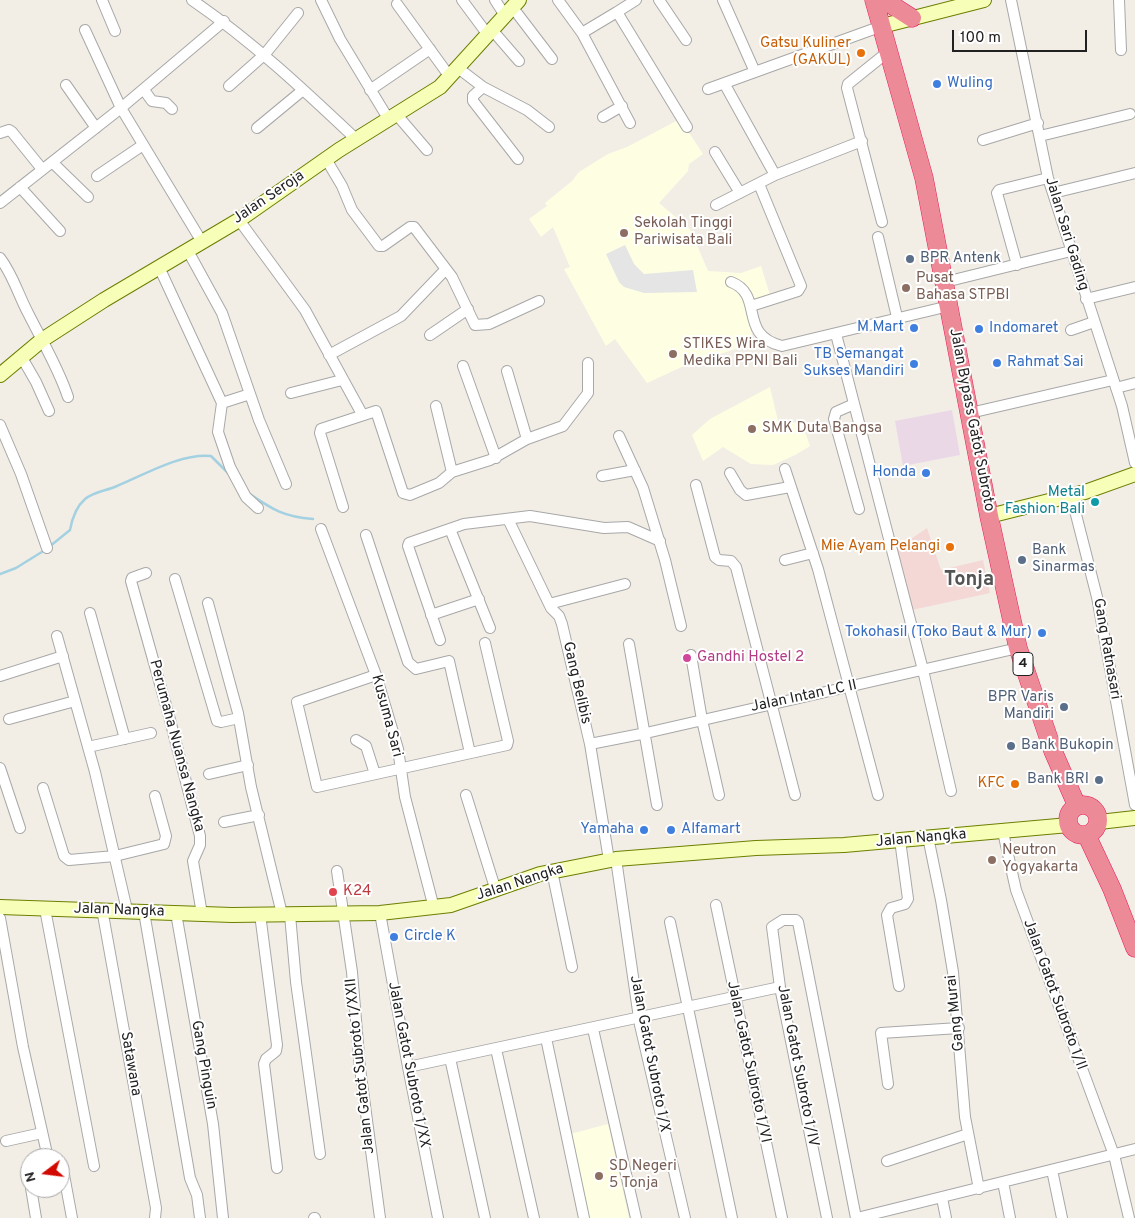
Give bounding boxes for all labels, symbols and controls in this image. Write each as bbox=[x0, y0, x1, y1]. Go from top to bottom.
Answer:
scale bar bbox=[955, 20, 1090, 52]
text: 100 m bbox=[960, 29, 1001, 48]
place label: Gatsu Kuliner (GAKUL) bbox=[760, 35, 851, 70]
marker: Gatsu Kuliner (GAKUL) bbox=[855, 47, 867, 59]
place label: Wuling bbox=[947, 75, 993, 93]
marker: Wuling bbox=[931, 78, 943, 90]
street label: Jalan Seroja bbox=[230, 167, 308, 229]
street label: Jalan Sari Gading bbox=[1040, 175, 1092, 293]
place label: Sekolah Tinggi Pariwisata Bali bbox=[634, 215, 732, 250]
marker: Sekolah Tinggi Pariwisata Bali bbox=[618, 227, 630, 239]
place label: BPR Antenk bbox=[920, 250, 1001, 268]
marker: BPR Antenk bbox=[904, 253, 916, 265]
place label: Pusat Bahasa STPBI bbox=[916, 270, 1009, 305]
marker: Pusat Bahasa STPBI bbox=[900, 282, 912, 294]
place label: M Mart bbox=[857, 319, 904, 337]
place label: Indomaret bbox=[989, 320, 1059, 338]
marker: M Mart bbox=[908, 322, 920, 334]
marker: Indomaret bbox=[973, 323, 985, 335]
street label: Jalan Bypass Gatot Subroto bbox=[944, 327, 998, 513]
place label: STIKES Wira Medika PPNI Bali bbox=[683, 336, 798, 371]
place label: TB Semangat Sukses Mandiri bbox=[803, 346, 904, 381]
marker: STIKES Wira Medika PPNI Bali bbox=[667, 348, 679, 360]
place label: Rahmat Sai bbox=[1007, 354, 1084, 372]
marker: Rahmat Sai bbox=[991, 357, 1003, 369]
marker: TB Semangat Sukses Mandiri bbox=[908, 358, 920, 370]
place label: SMK Duta Bangsa bbox=[762, 420, 882, 438]
marker: SMK Duta Bangsa bbox=[746, 423, 758, 435]
place label: Honda bbox=[872, 464, 916, 482]
marker: Honda bbox=[920, 467, 932, 479]
place label: Metal Fashion Bali bbox=[1005, 484, 1085, 519]
marker: Metal Fashion Bali bbox=[1089, 496, 1101, 508]
place label: Mie Ayam Pelangi bbox=[821, 538, 940, 556]
marker: Mie Ayam Pelangi bbox=[944, 541, 956, 553]
place label: Bank Sinarmas bbox=[1032, 542, 1095, 577]
marker: Bank Sinarmas bbox=[1016, 554, 1028, 566]
district label: Tonja bbox=[944, 569, 994, 593]
street label: Gang Ratnasari bbox=[1088, 597, 1124, 701]
place label: Tokohasil (Toko Baut & Mur) bbox=[845, 624, 1032, 642]
marker: Tokohasil (Toko Baut & Mur) bbox=[1036, 627, 1048, 639]
street label: Gang Belibis bbox=[558, 640, 594, 726]
place label: Gandhi Hostel 2 bbox=[697, 649, 804, 667]
marker: Gandhi Hostel 2 bbox=[681, 652, 693, 664]
road number: 4 bbox=[1013, 652, 1033, 676]
street label: Perumaha Nuansa Nangka bbox=[144, 658, 208, 834]
street label: Kusuma Sari bbox=[366, 673, 406, 759]
street label: Jalan Intan LC II bbox=[749, 677, 859, 717]
place label: BPR Varis Mandiri bbox=[988, 689, 1054, 724]
marker: BPR Varis Mandiri bbox=[1058, 701, 1070, 713]
place label: Bank Bukopin bbox=[1021, 737, 1114, 755]
marker: Bank Bukopin bbox=[1005, 740, 1017, 752]
place label: Bank BRI bbox=[1027, 771, 1089, 789]
marker: Bank BRI bbox=[1093, 774, 1105, 786]
place label: KFC bbox=[977, 775, 1005, 793]
marker: KFC bbox=[1009, 778, 1021, 790]
place label: Yamaha bbox=[580, 821, 634, 839]
place label: Alfamart bbox=[681, 821, 741, 839]
marker: Yamaha bbox=[638, 824, 650, 836]
marker: Alfamart bbox=[665, 824, 677, 836]
street label: Jalan Nangka bbox=[875, 826, 967, 852]
place label: Neutron Yogyakarta bbox=[1002, 842, 1078, 877]
marker: Neutron Yogyakarta bbox=[986, 854, 998, 866]
street label: Jalan Nangka bbox=[474, 860, 566, 906]
place label: K24 bbox=[343, 883, 371, 901]
marker: K24 bbox=[327, 886, 339, 898]
street label: Jalan Nangka bbox=[73, 900, 165, 922]
street label: Jalan Gatot Subroto 1/II bbox=[1018, 917, 1090, 1073]
place label: Circle K bbox=[404, 928, 456, 946]
marker: Circle K bbox=[388, 931, 400, 943]
street label: Jalan Gatot Subroto 1/X bbox=[625, 974, 673, 1134]
street label: Gang Murai bbox=[943, 974, 969, 1052]
street label: Jalan Gatot Subroto 1/XXII bbox=[343, 977, 379, 1155]
street label: Jalan Gatot Subroto 1/VI bbox=[722, 979, 774, 1145]
street label: Jalan Gatot Subroto 1/XX bbox=[383, 981, 433, 1149]
street label: Jalan Gatot Subroto 1/IV bbox=[772, 983, 822, 1149]
street label: Gang Pinguin bbox=[186, 1019, 220, 1111]
street label: Satawana bbox=[115, 1030, 145, 1098]
north arrow bbox=[20, 1148, 70, 1198]
place label: SD Negeri 5 Tonja bbox=[609, 1158, 677, 1193]
text: N bbox=[21, 1170, 41, 1184]
marker: SD Negeri 5 Tonja bbox=[593, 1170, 605, 1182]

